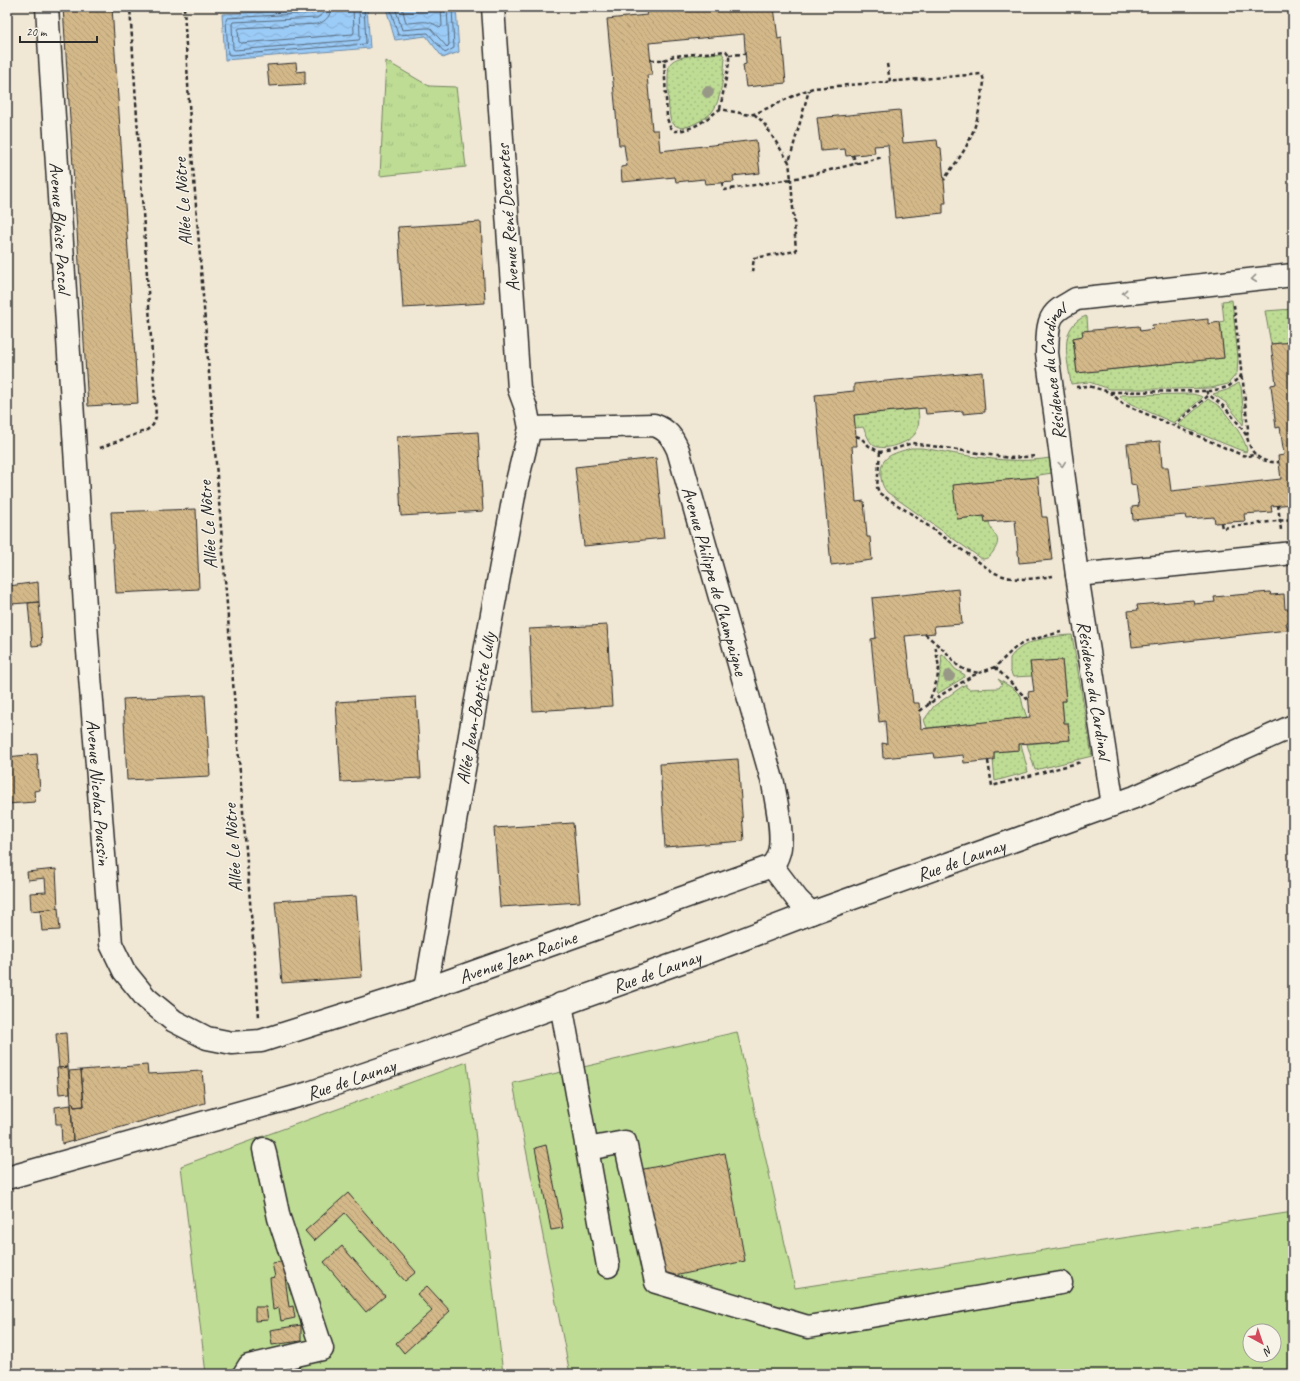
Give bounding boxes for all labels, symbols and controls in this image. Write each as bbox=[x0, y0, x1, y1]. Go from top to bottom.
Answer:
scale bar bbox=[20, 18, 97, 44]
text: 20 m bbox=[26, 24, 48, 40]
street label: Avenue René Descartes bbox=[491, 142, 525, 292]
street label: Allée Le Nôtre bbox=[168, 155, 198, 247]
street label: Avenue Blaise Pascal bbox=[44, 161, 76, 298]
one-way arrow bbox=[1251, 275, 1257, 284]
one-way arrow bbox=[1122, 289, 1128, 298]
street label: Résidence du Cardinal bbox=[1036, 295, 1073, 441]
one-way arrow bbox=[1057, 461, 1066, 467]
street label: Allée Le Nôtre bbox=[193, 478, 223, 570]
street label: Avenue Philippe de Champaigne bbox=[676, 484, 753, 680]
street label: Résidence du Cardinal bbox=[1071, 619, 1117, 765]
street label: Allée Jean-Baptiste Lully bbox=[451, 629, 502, 786]
street label: Avenue Nicolas Poussin bbox=[80, 718, 116, 867]
street label: Allée Le Nôtre bbox=[218, 801, 248, 893]
street label: Rue de Launay bbox=[914, 833, 1010, 887]
street label: Avenue Jean Racine bbox=[456, 925, 582, 989]
street label: Rue de Launay bbox=[609, 944, 706, 999]
street label: Rue de Launay bbox=[304, 1053, 400, 1106]
north arrow bbox=[1242, 1323, 1282, 1363]
text: N bbox=[1260, 1343, 1276, 1360]

